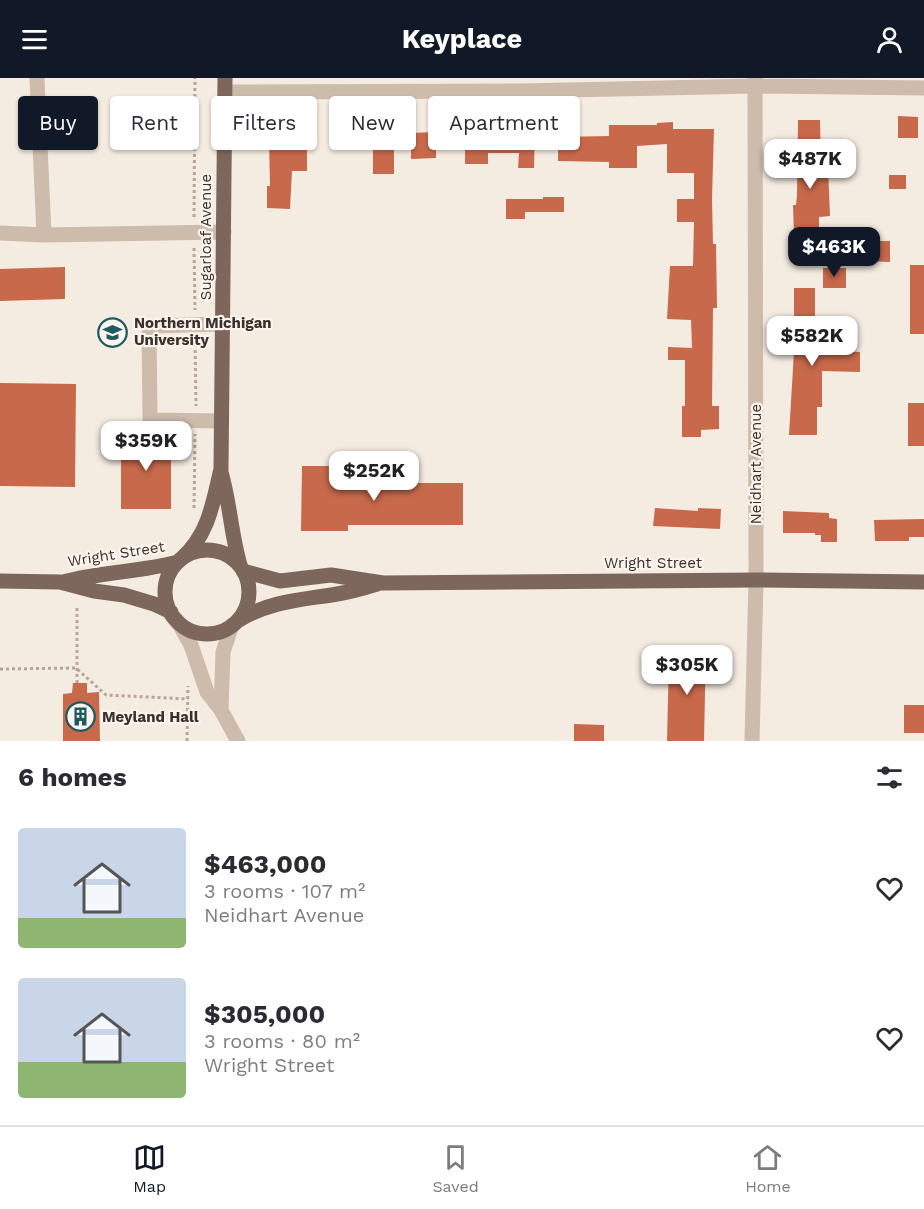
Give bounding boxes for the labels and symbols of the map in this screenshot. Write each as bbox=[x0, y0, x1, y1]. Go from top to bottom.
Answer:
pin: $487K bbox=[768, 139, 852, 190]
street label: Sugarloaf Avenue bbox=[197, 174, 215, 300]
pin: $463K bbox=[792, 227, 876, 278]
place label: Northern Michigan University bbox=[134, 314, 272, 349]
school or university icon: Northern Michigan University bbox=[97, 316, 129, 348]
pin: $582K bbox=[770, 316, 854, 367]
street label: Neidhart Avenue bbox=[747, 404, 765, 524]
pin: $359K bbox=[104, 421, 188, 472]
pin: $252K bbox=[332, 451, 416, 502]
street label: Wright Street bbox=[66, 537, 166, 571]
street label: Wright Street bbox=[604, 554, 703, 572]
pin: $305K bbox=[645, 645, 729, 696]
building icon: Meyland Hall bbox=[65, 701, 97, 733]
place label: Meyland Hall bbox=[102, 708, 199, 726]

